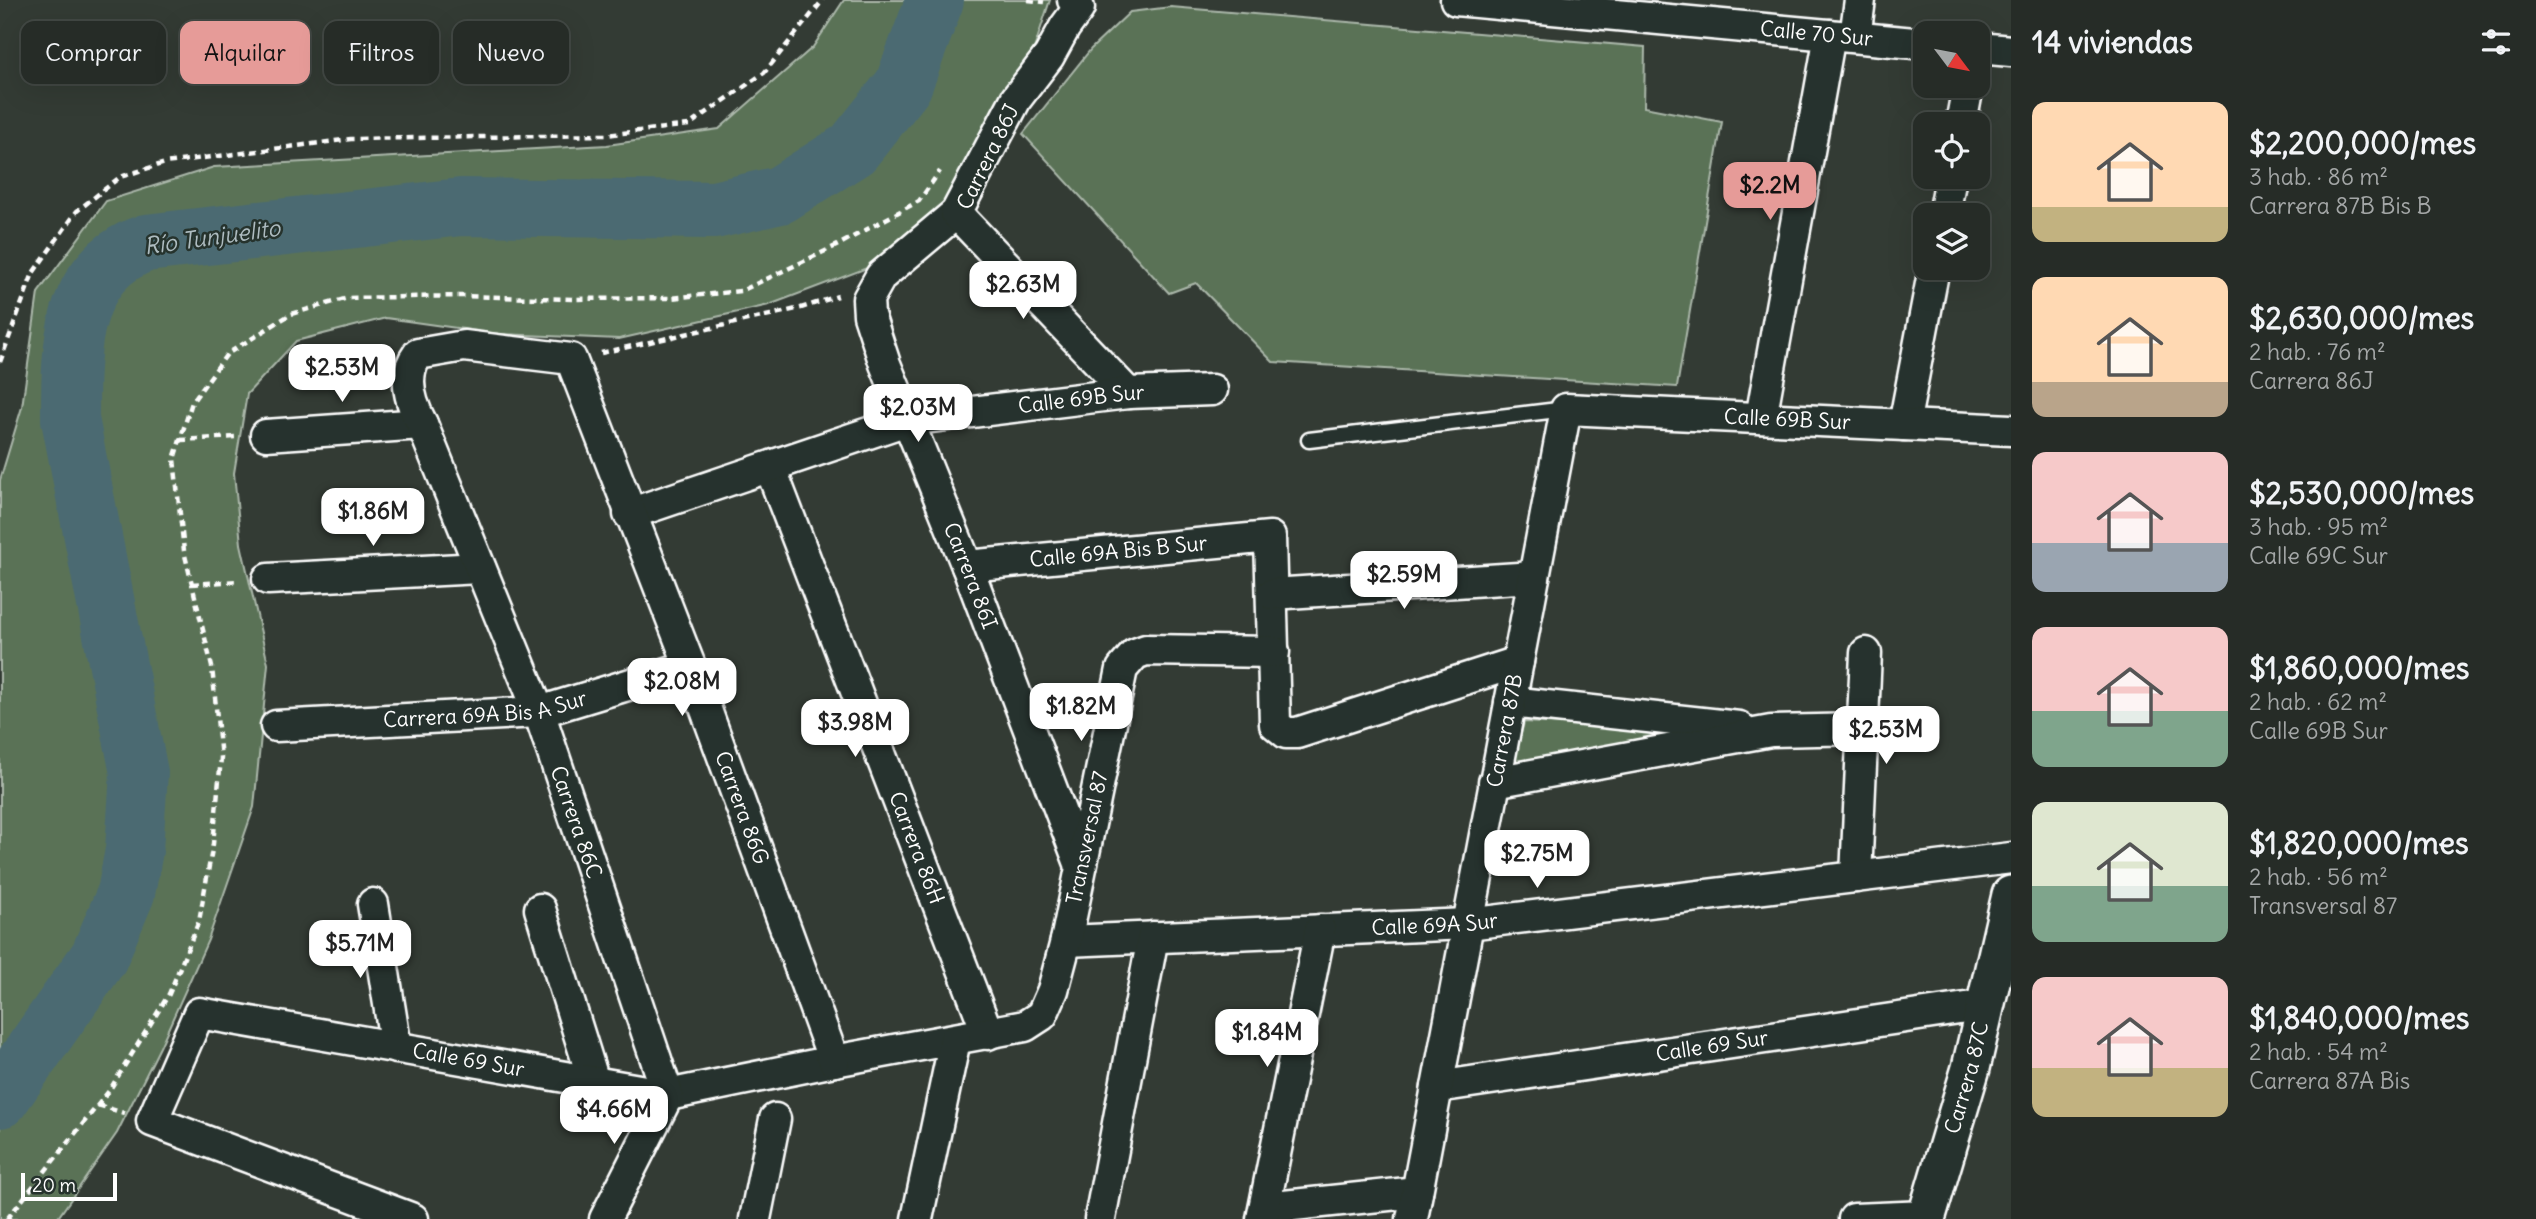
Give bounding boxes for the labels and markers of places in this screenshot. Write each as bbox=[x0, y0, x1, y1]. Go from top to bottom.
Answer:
pin: $2.2M bbox=[1721, 162, 1819, 222]
pin: $2.63M bbox=[966, 262, 1080, 321]
pin: $2.53M bbox=[285, 344, 399, 404]
pin: $2.03M bbox=[861, 384, 975, 444]
pin: $1.86M bbox=[316, 489, 430, 548]
pin: $2.59M bbox=[1347, 552, 1461, 611]
pin: $2.08M bbox=[625, 658, 739, 718]
pin: $1.82M bbox=[1024, 684, 1138, 743]
pin: $3.98M bbox=[798, 700, 912, 759]
pin: $2.53M bbox=[1829, 706, 1943, 766]
pin: $2.75M bbox=[1480, 830, 1594, 890]
pin: $5.71M bbox=[303, 920, 417, 980]
pin: $1.84M bbox=[1210, 1010, 1324, 1069]
pin: $4.66M bbox=[557, 1086, 671, 1146]

